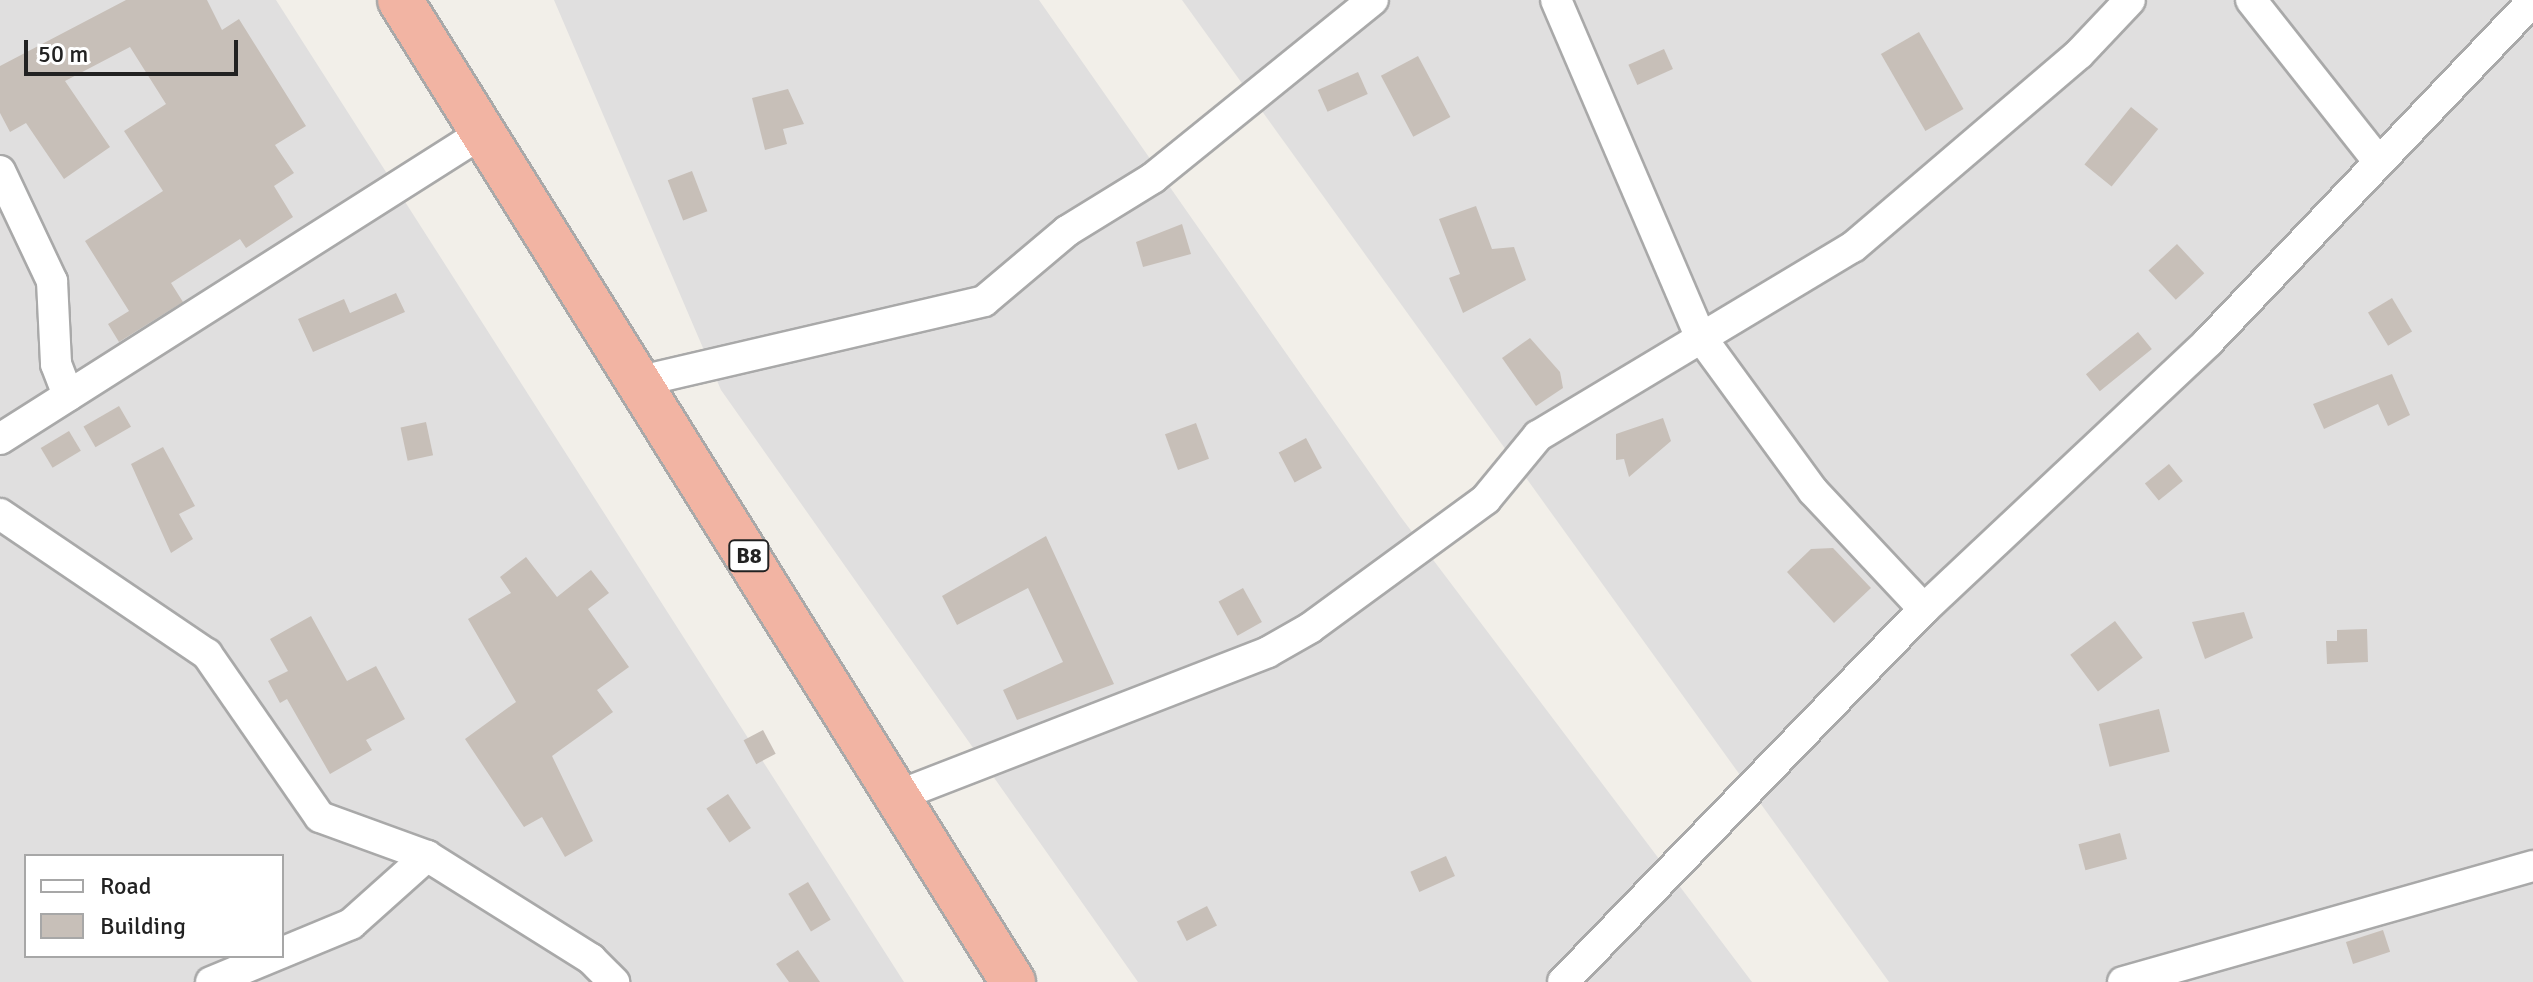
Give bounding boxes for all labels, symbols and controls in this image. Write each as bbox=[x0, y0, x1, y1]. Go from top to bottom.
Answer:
scale bar bbox=[28, 24, 242, 74]
text: 50 m bbox=[38, 39, 88, 69]
road number: B8 bbox=[727, 538, 771, 574]
legend bbox=[24, 854, 284, 958]
text: Road bbox=[100, 871, 151, 901]
text: Building bbox=[100, 911, 186, 941]

